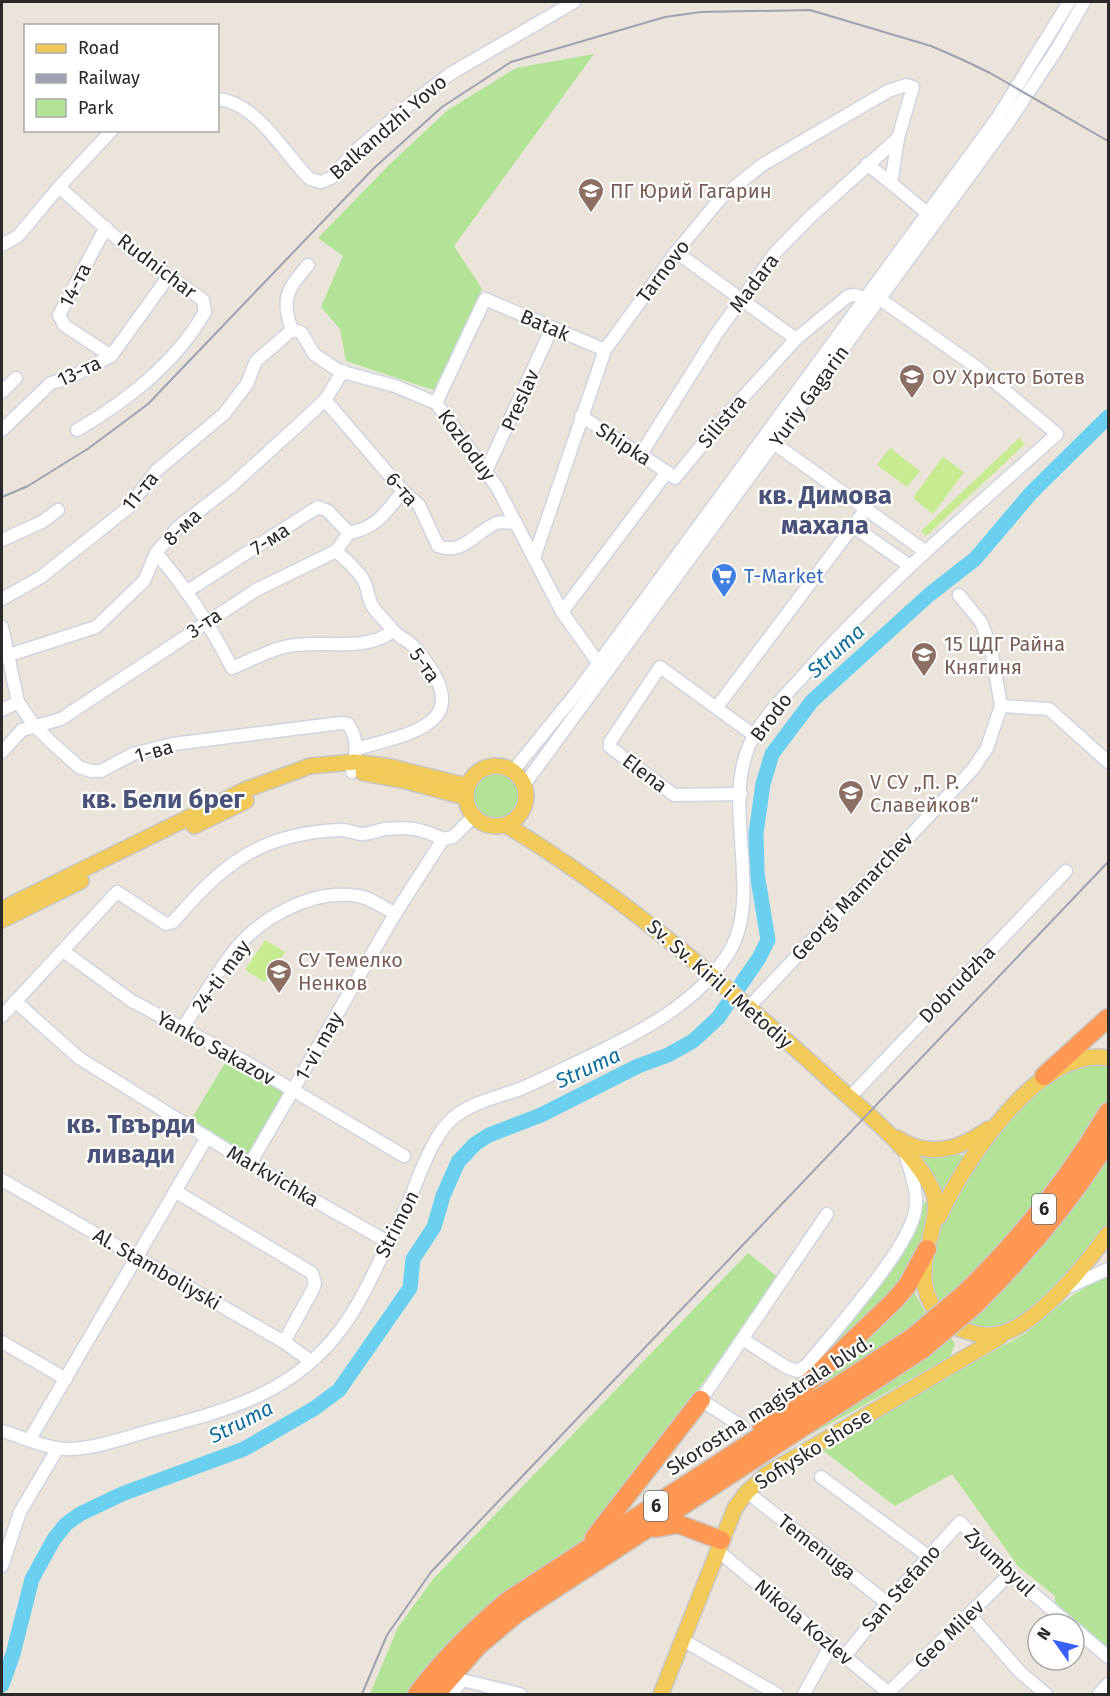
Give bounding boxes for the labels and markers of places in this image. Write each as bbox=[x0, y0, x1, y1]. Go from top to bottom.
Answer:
school or university icon: ПГ Юрий Гагарин bbox=[576, 176, 606, 214]
place label: ПГ Юрий Гагарин bbox=[610, 179, 772, 203]
school or university icon: ОУ Христо Ботев bbox=[897, 362, 927, 400]
place label: ОУ Христо Ботев bbox=[932, 365, 1085, 389]
supermarket icon: T-Market bbox=[709, 561, 739, 599]
place label: T-Market bbox=[744, 564, 825, 588]
place label: 15 ЦДГ Райна Княгиня bbox=[944, 632, 1065, 679]
school or university icon: 15 ЦДГ Райна Княгиня bbox=[909, 640, 939, 678]
place label: V СУ „П. Р. Славейков“ bbox=[870, 770, 979, 817]
school or university icon: V СУ „П. Р. Славейков“ bbox=[836, 778, 866, 816]
place label: СУ Темелко Ненков bbox=[298, 948, 403, 995]
school or university icon: СУ Темелко Ненков bbox=[264, 957, 294, 995]

